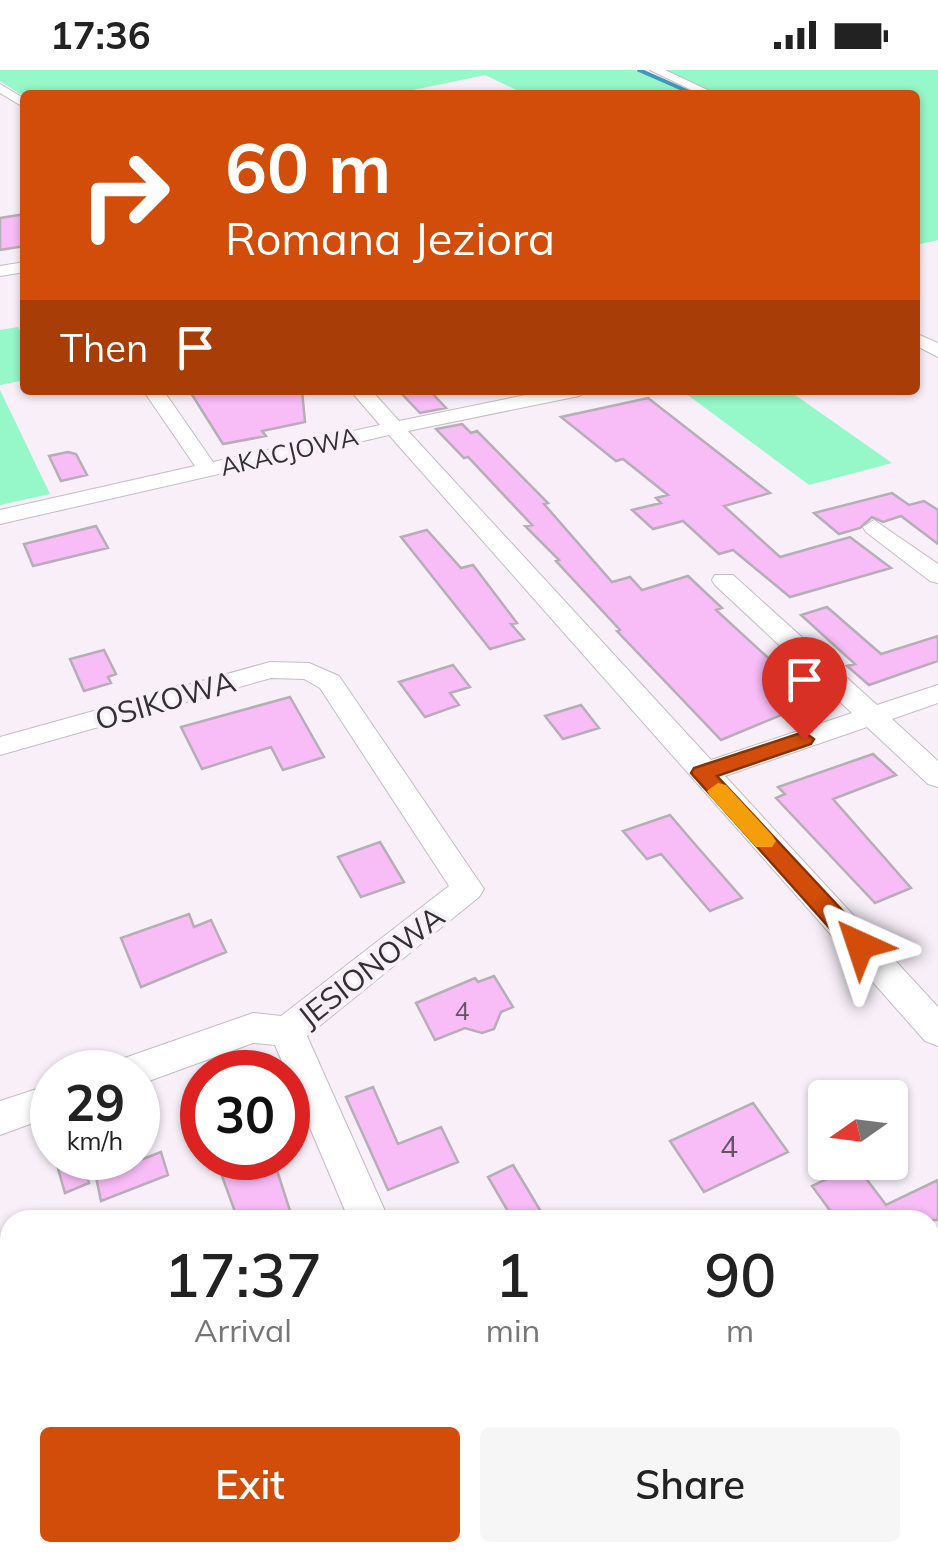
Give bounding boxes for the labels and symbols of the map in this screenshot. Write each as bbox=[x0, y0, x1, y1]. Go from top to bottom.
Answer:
street label: AKACJOWA bbox=[217, 420, 361, 482]
pin bbox=[762, 637, 847, 740]
street label: OSIKOWA bbox=[90, 662, 240, 738]
position arrow bbox=[808, 893, 912, 997]
street label: JESIONOWA bbox=[290, 897, 452, 1035]
house number: 4 bbox=[454, 995, 470, 1026]
speed limit sign: 30 bbox=[180, 1050, 310, 1180]
north arrow bbox=[808, 1080, 908, 1180]
house number: 4 bbox=[720, 1127, 738, 1165]

